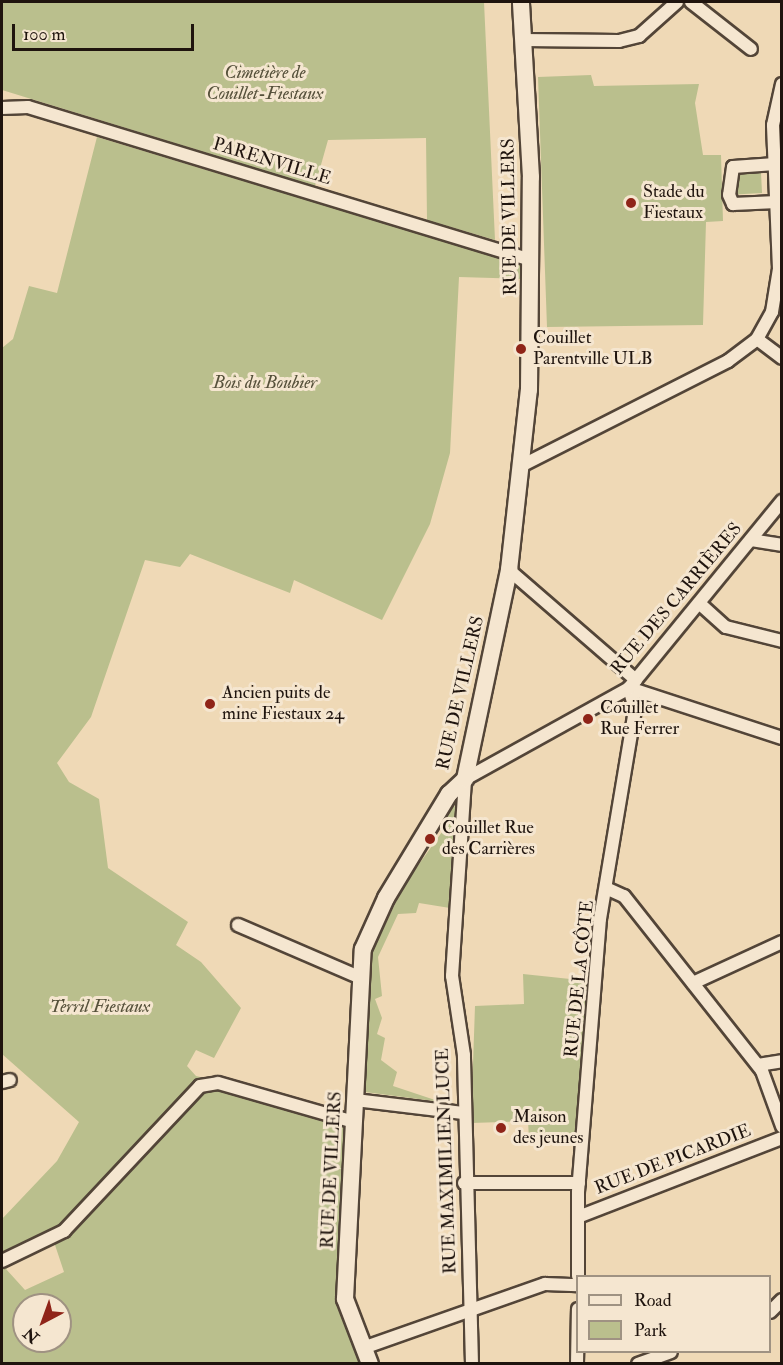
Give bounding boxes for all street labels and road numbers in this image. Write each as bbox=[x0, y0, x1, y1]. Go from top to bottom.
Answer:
street label: PARENVILLE bbox=[210, 134, 334, 190]
street label: RUE DE VILLERS bbox=[498, 138, 522, 296]
street label: RUE DES CARRIÈRES bbox=[607, 519, 747, 679]
street label: RUE DE VILLERS bbox=[433, 614, 489, 772]
street label: RUE DE LA CÔTE bbox=[561, 899, 599, 1059]
street label: RUE MAXIMILIEN LUCE bbox=[432, 1048, 462, 1274]
street label: RUE DE VILLERS bbox=[317, 1091, 347, 1249]
street label: RUE DE PICARDIE bbox=[592, 1120, 754, 1200]

